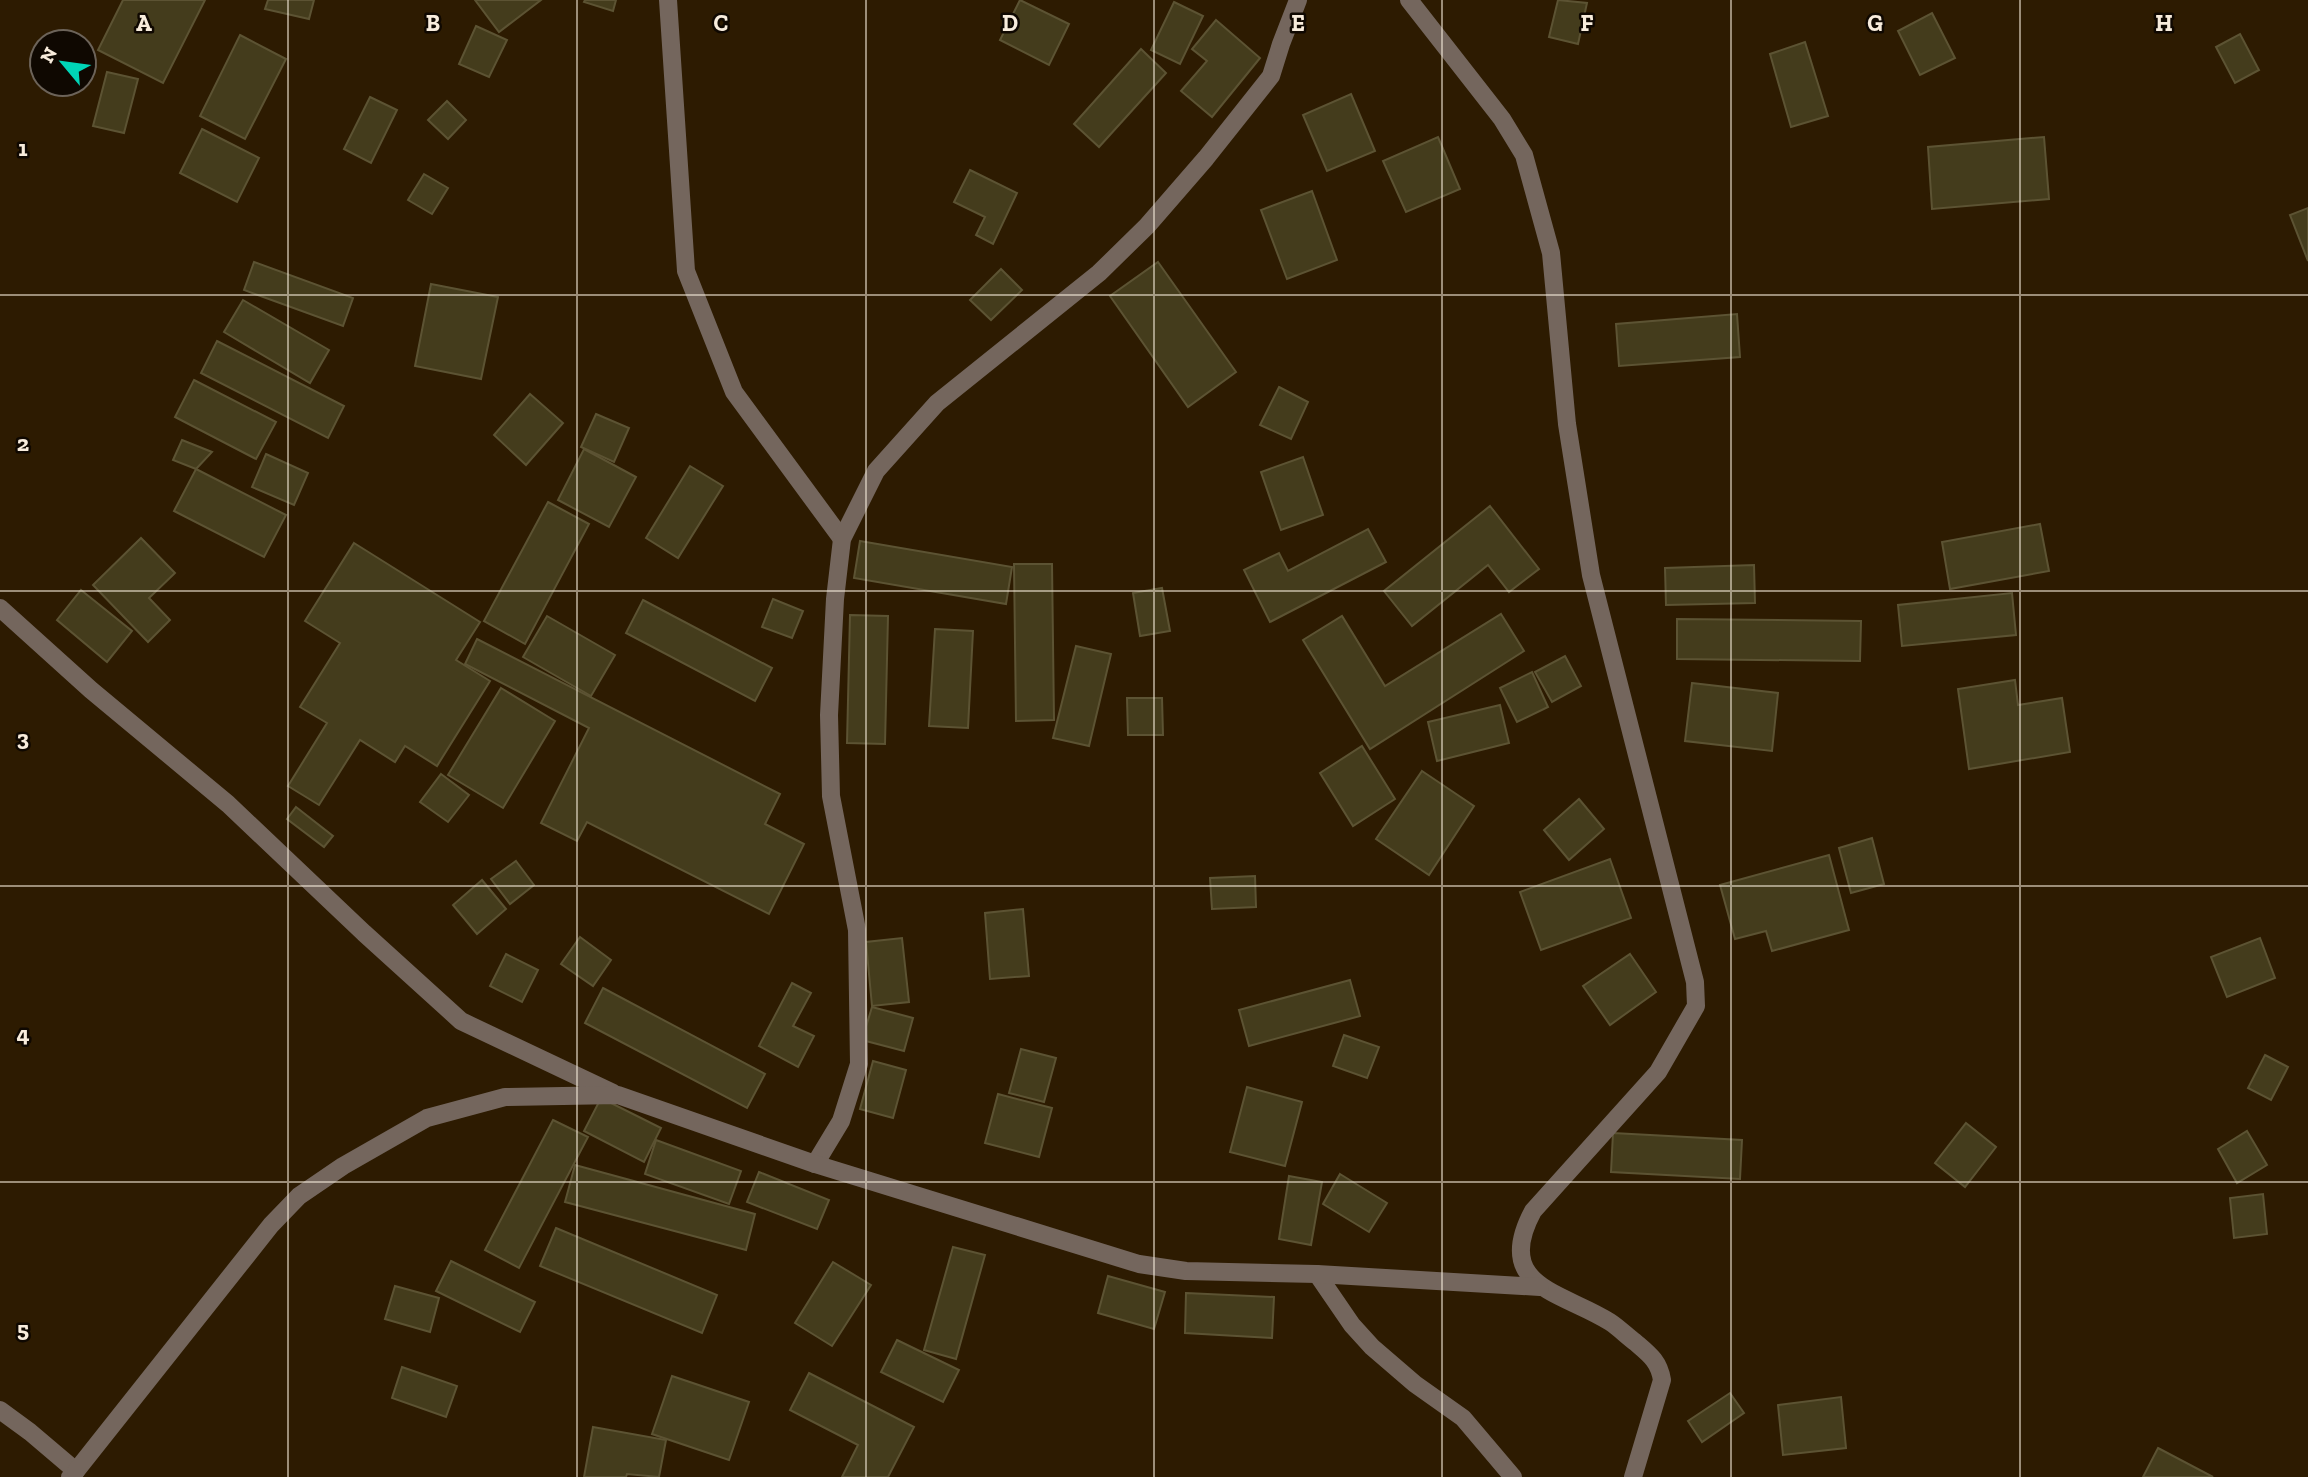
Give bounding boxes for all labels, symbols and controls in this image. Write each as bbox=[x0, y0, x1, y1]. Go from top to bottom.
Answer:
text: A bbox=[136, 9, 152, 37]
text: B bbox=[426, 9, 440, 37]
text: C bbox=[714, 9, 728, 37]
text: D bbox=[1002, 9, 1018, 37]
text: E bbox=[1291, 9, 1305, 37]
text: F bbox=[1580, 9, 1594, 37]
text: G bbox=[1867, 9, 1883, 37]
text: H bbox=[2155, 9, 2173, 37]
north arrow bbox=[28, 28, 98, 98]
text: N bbox=[35, 43, 62, 67]
text: 1 bbox=[18, 134, 28, 162]
text: 2 bbox=[17, 429, 29, 457]
text: 3 bbox=[17, 724, 29, 752]
text: 4 bbox=[16, 1020, 30, 1048]
text: 5 bbox=[17, 1315, 29, 1343]

